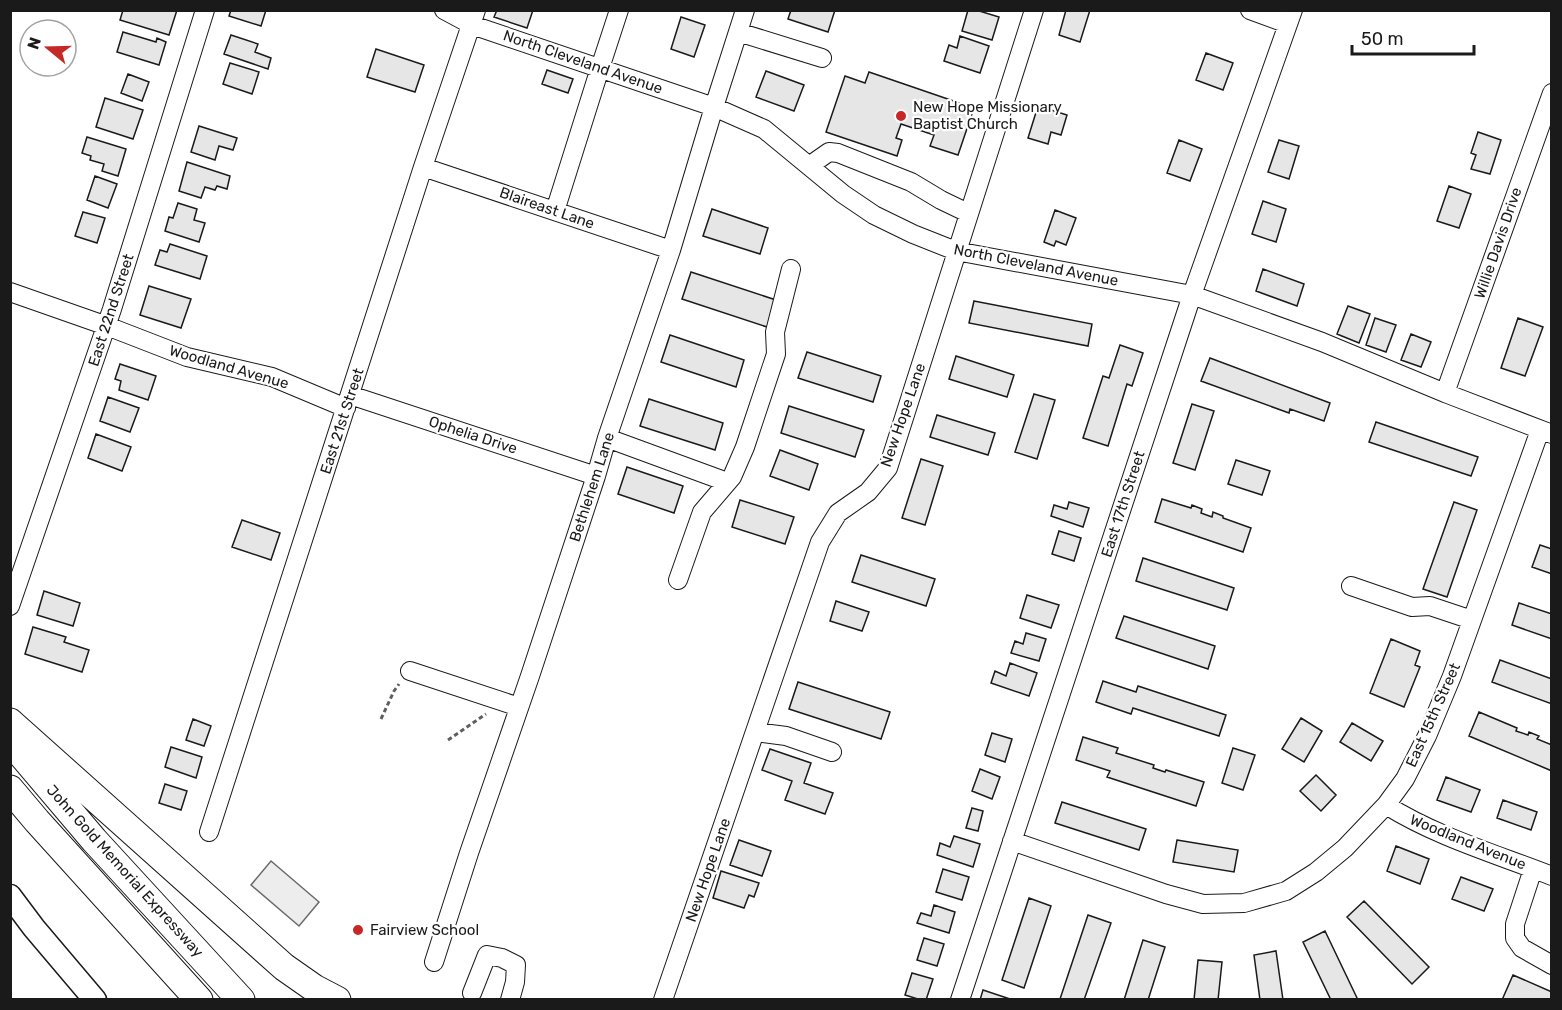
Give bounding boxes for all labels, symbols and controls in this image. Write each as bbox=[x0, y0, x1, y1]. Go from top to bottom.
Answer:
north arrow bbox=[18, 18, 78, 78]
scale bar bbox=[1352, 18, 1474, 56]
street label: North Cleveland Avenue bbox=[501, 26, 665, 98]
text: 50 m bbox=[1361, 28, 1404, 50]
text: N bbox=[23, 35, 45, 52]
place label: New Hope Missionary Baptist Church bbox=[913, 98, 1062, 133]
marker: New Hope Missionary Baptist Church bbox=[894, 109, 908, 123]
street label: Blaireast Lane bbox=[497, 183, 597, 233]
street label: Willie Davis Drive bbox=[1471, 185, 1525, 301]
street label: North Cleveland Avenue bbox=[952, 240, 1120, 290]
street label: East 22nd Street bbox=[84, 251, 138, 369]
street label: Woodland Avenue bbox=[167, 341, 291, 393]
street label: New Hope Lane bbox=[877, 361, 929, 469]
street label: East 21st Street bbox=[316, 366, 368, 476]
street label: Ophelia Drive bbox=[426, 412, 520, 458]
street label: Bethlehem Lane bbox=[566, 430, 618, 544]
street label: East 17th Street bbox=[1097, 448, 1149, 559]
street label: East 15th Street bbox=[1402, 660, 1464, 770]
street label: John Gold Memorial Expressway bbox=[43, 781, 207, 961]
street label: Woodland Avenue bbox=[1407, 811, 1529, 873]
street label: New Hope Lane bbox=[682, 816, 734, 924]
place label: Fairview School bbox=[370, 921, 479, 939]
marker: Fairview School bbox=[351, 923, 365, 937]

